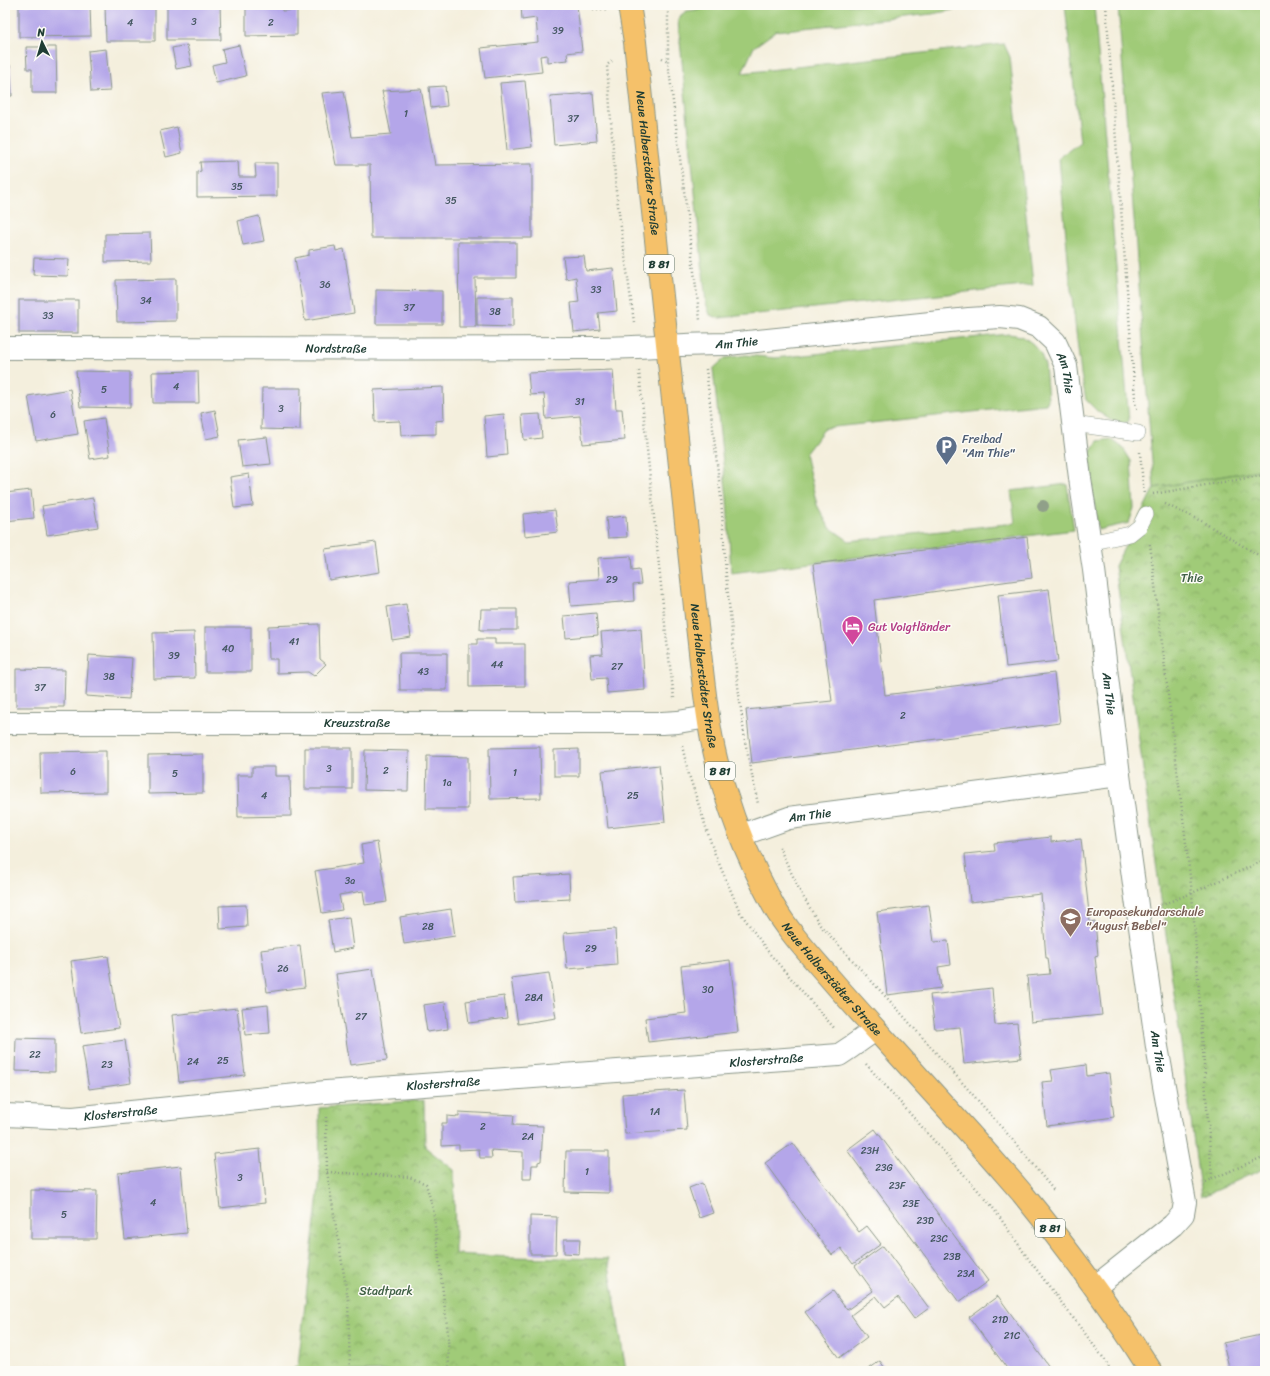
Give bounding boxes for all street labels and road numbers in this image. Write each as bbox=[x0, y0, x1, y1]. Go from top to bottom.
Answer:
street label: Neue Halberstädter Straße bbox=[629, 89, 666, 236]
road number: B 81 bbox=[644, 255, 674, 273]
street label: Am Thie bbox=[714, 330, 759, 355]
street label: Nordstraße bbox=[306, 337, 367, 359]
street label: Am Thie bbox=[1049, 347, 1080, 395]
street label: Neue Halberstädter Straße bbox=[684, 603, 724, 750]
street label: Am Thie bbox=[1095, 670, 1123, 716]
street label: Kreuzstraße bbox=[324, 712, 390, 734]
road number: B 81 bbox=[705, 762, 735, 780]
street label: Am Thie bbox=[786, 802, 832, 829]
street label: Neue Halberstädter Straße bbox=[776, 917, 888, 1041]
street label: Am Thie bbox=[1144, 1028, 1172, 1074]
street label: Klosterstraße bbox=[729, 1047, 804, 1074]
street label: Klosterstraße bbox=[406, 1070, 481, 1097]
street label: Klosterstraße bbox=[83, 1098, 159, 1128]
road number: B 81 bbox=[1035, 1219, 1065, 1237]

